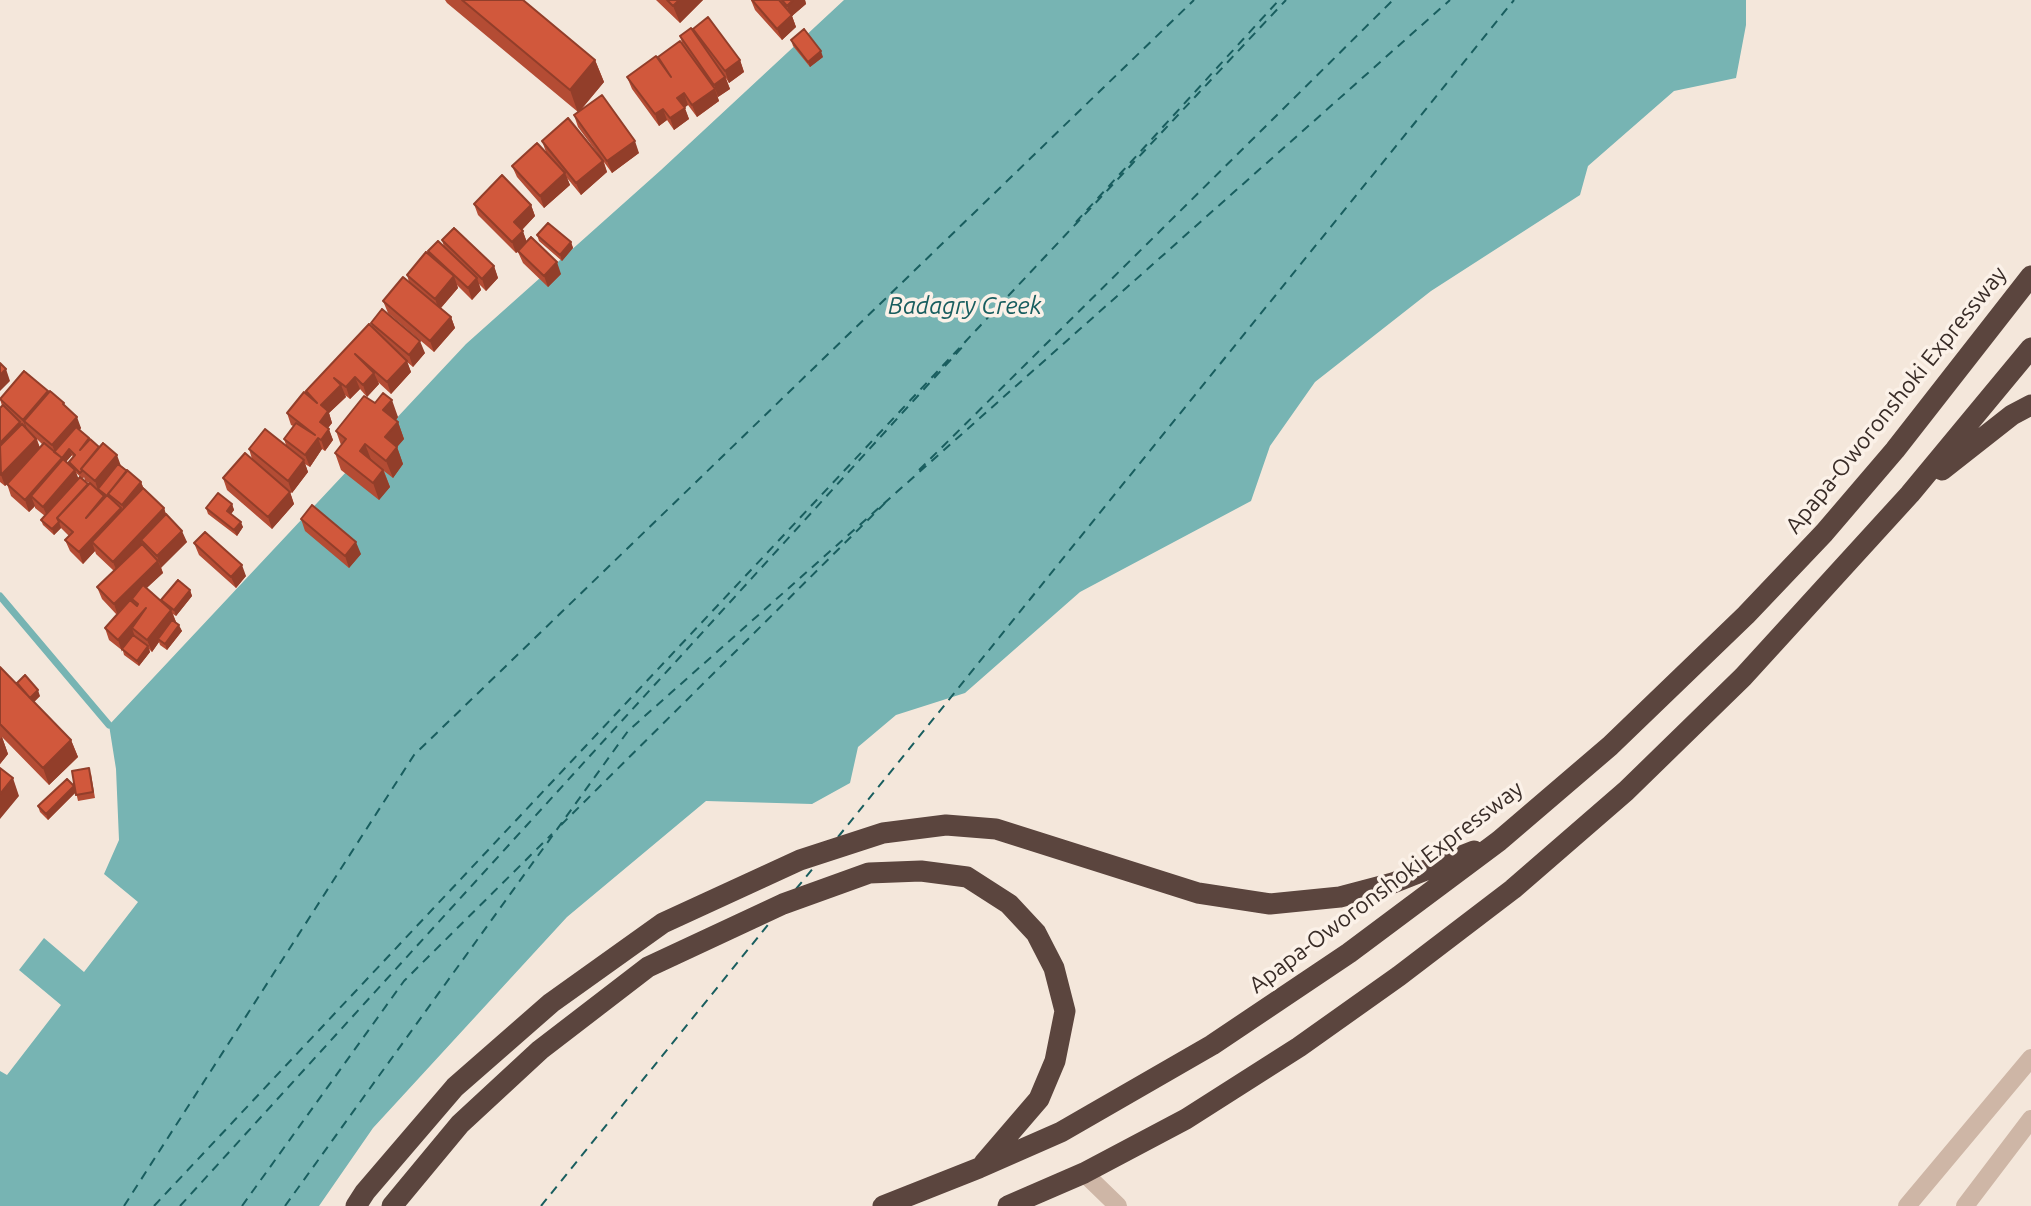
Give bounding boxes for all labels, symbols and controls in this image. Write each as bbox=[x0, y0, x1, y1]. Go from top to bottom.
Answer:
street label: Apapa-Oworonshoki Expressway bbox=[1780, 261, 2012, 539]
water label: Badagry Creek bbox=[888, 292, 1042, 320]
street label: Apapa-Oworonshoki Expressway bbox=[1244, 775, 1528, 999]

